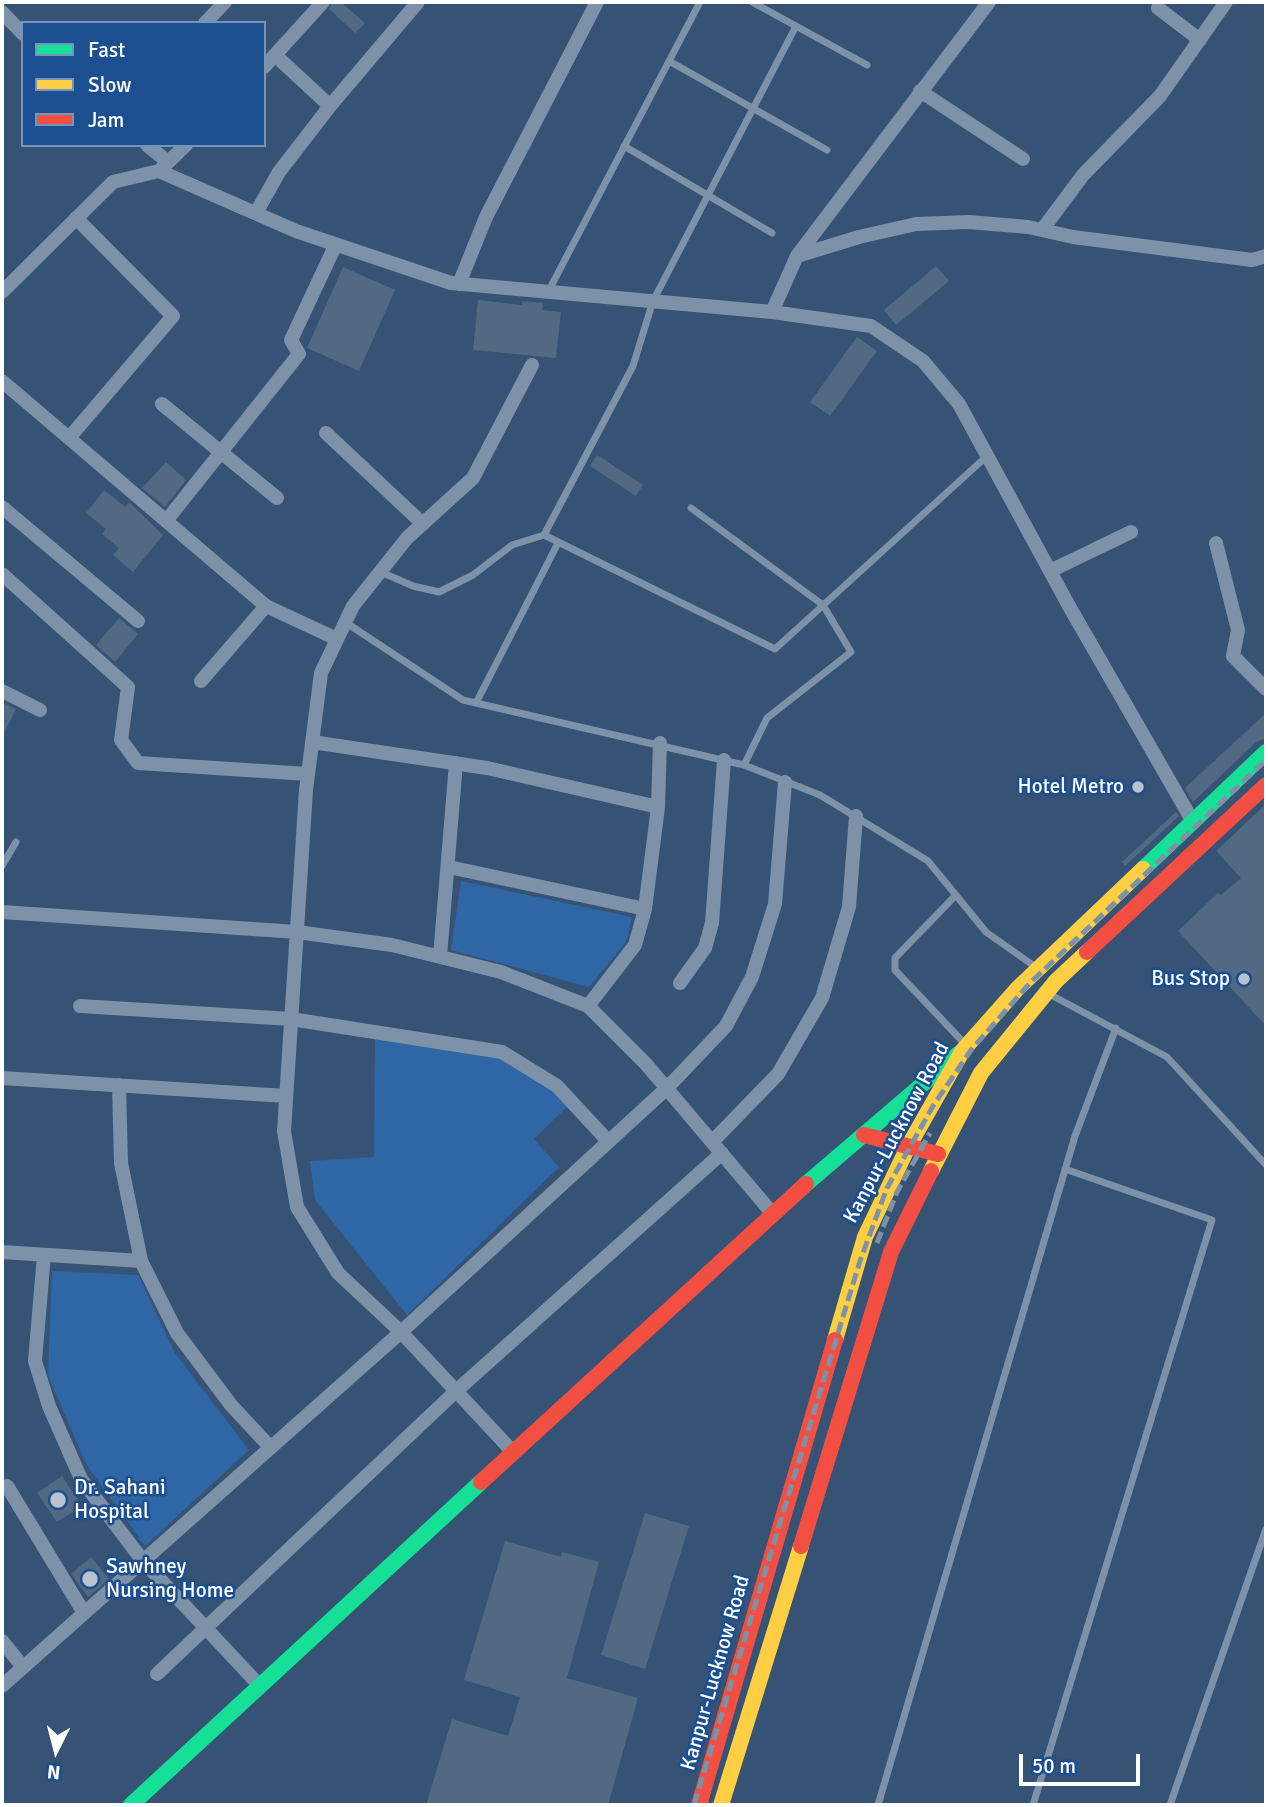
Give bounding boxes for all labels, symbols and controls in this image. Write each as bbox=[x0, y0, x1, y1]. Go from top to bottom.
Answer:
legend bbox=[21, 21, 266, 147]
text: Fast bbox=[88, 37, 125, 63]
text: Slow bbox=[88, 72, 132, 98]
text: Jam bbox=[88, 107, 124, 133]
place label: Hotel Metro bbox=[1018, 774, 1124, 800]
marker: Hotel Metro bbox=[1130, 779, 1146, 795]
place label: Bus Stop bbox=[1151, 966, 1230, 992]
marker: Bus Stop bbox=[1236, 971, 1252, 987]
street label: Kanpur-Lucknow Road bbox=[839, 1038, 955, 1228]
place label: Dr. Sahani Hospital bbox=[74, 1475, 166, 1525]
marker: Dr. Sahani Hospital bbox=[48, 1490, 68, 1510]
place label: Sawhney Nursing Home bbox=[106, 1554, 234, 1604]
marker: Sawhney Nursing Home bbox=[80, 1569, 100, 1589]
street label: Kanpur-Lucknow Road bbox=[676, 1573, 756, 1773]
north arrow bbox=[21, 1716, 91, 1786]
scale bar bbox=[1023, 1741, 1144, 1785]
text: 50 m bbox=[1032, 1753, 1076, 1779]
text: N bbox=[46, 1759, 62, 1785]

